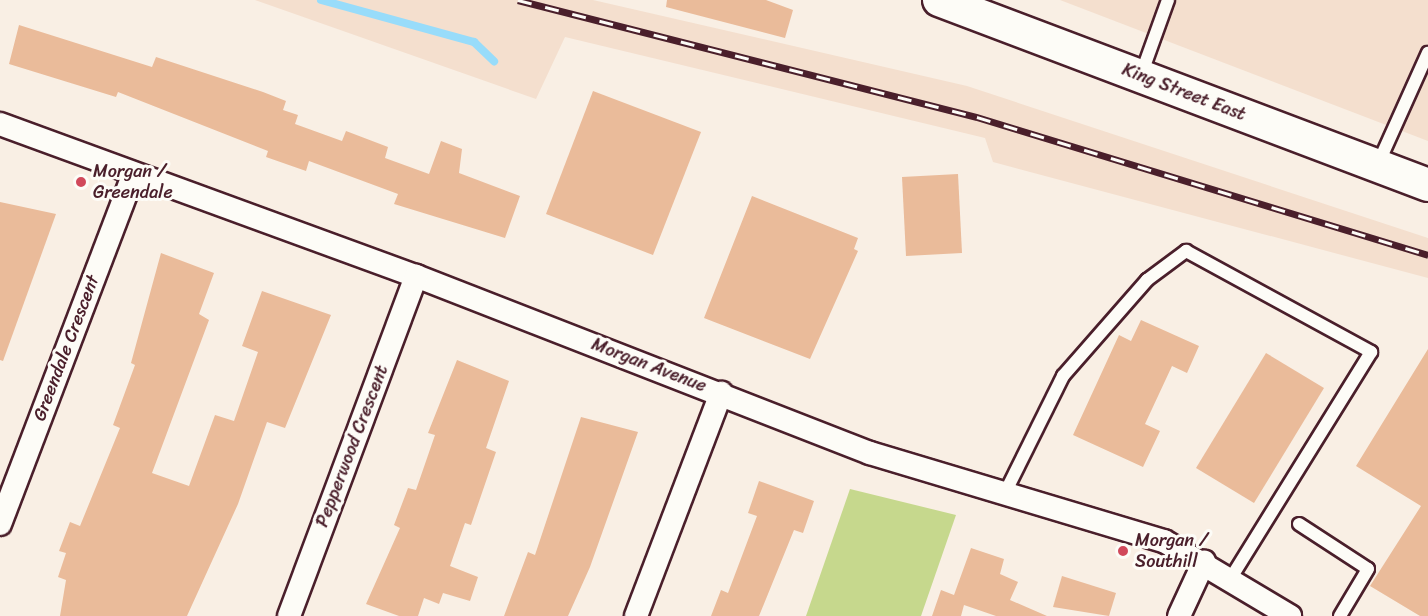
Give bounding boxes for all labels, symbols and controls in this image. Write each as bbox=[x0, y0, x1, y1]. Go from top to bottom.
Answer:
street label: King Street East bbox=[1119, 58, 1249, 126]
place label: Morgan / Greendale bbox=[93, 161, 173, 204]
marker: Morgan / Greendale bbox=[74, 175, 88, 189]
street label: Greendale Crescent bbox=[28, 271, 104, 425]
street label: Morgan Avenue bbox=[589, 333, 709, 397]
street label: Pepperwood Crescent bbox=[311, 362, 393, 530]
place label: Morgan / Southill bbox=[1135, 530, 1208, 572]
marker: Morgan / Southill bbox=[1116, 544, 1130, 558]

